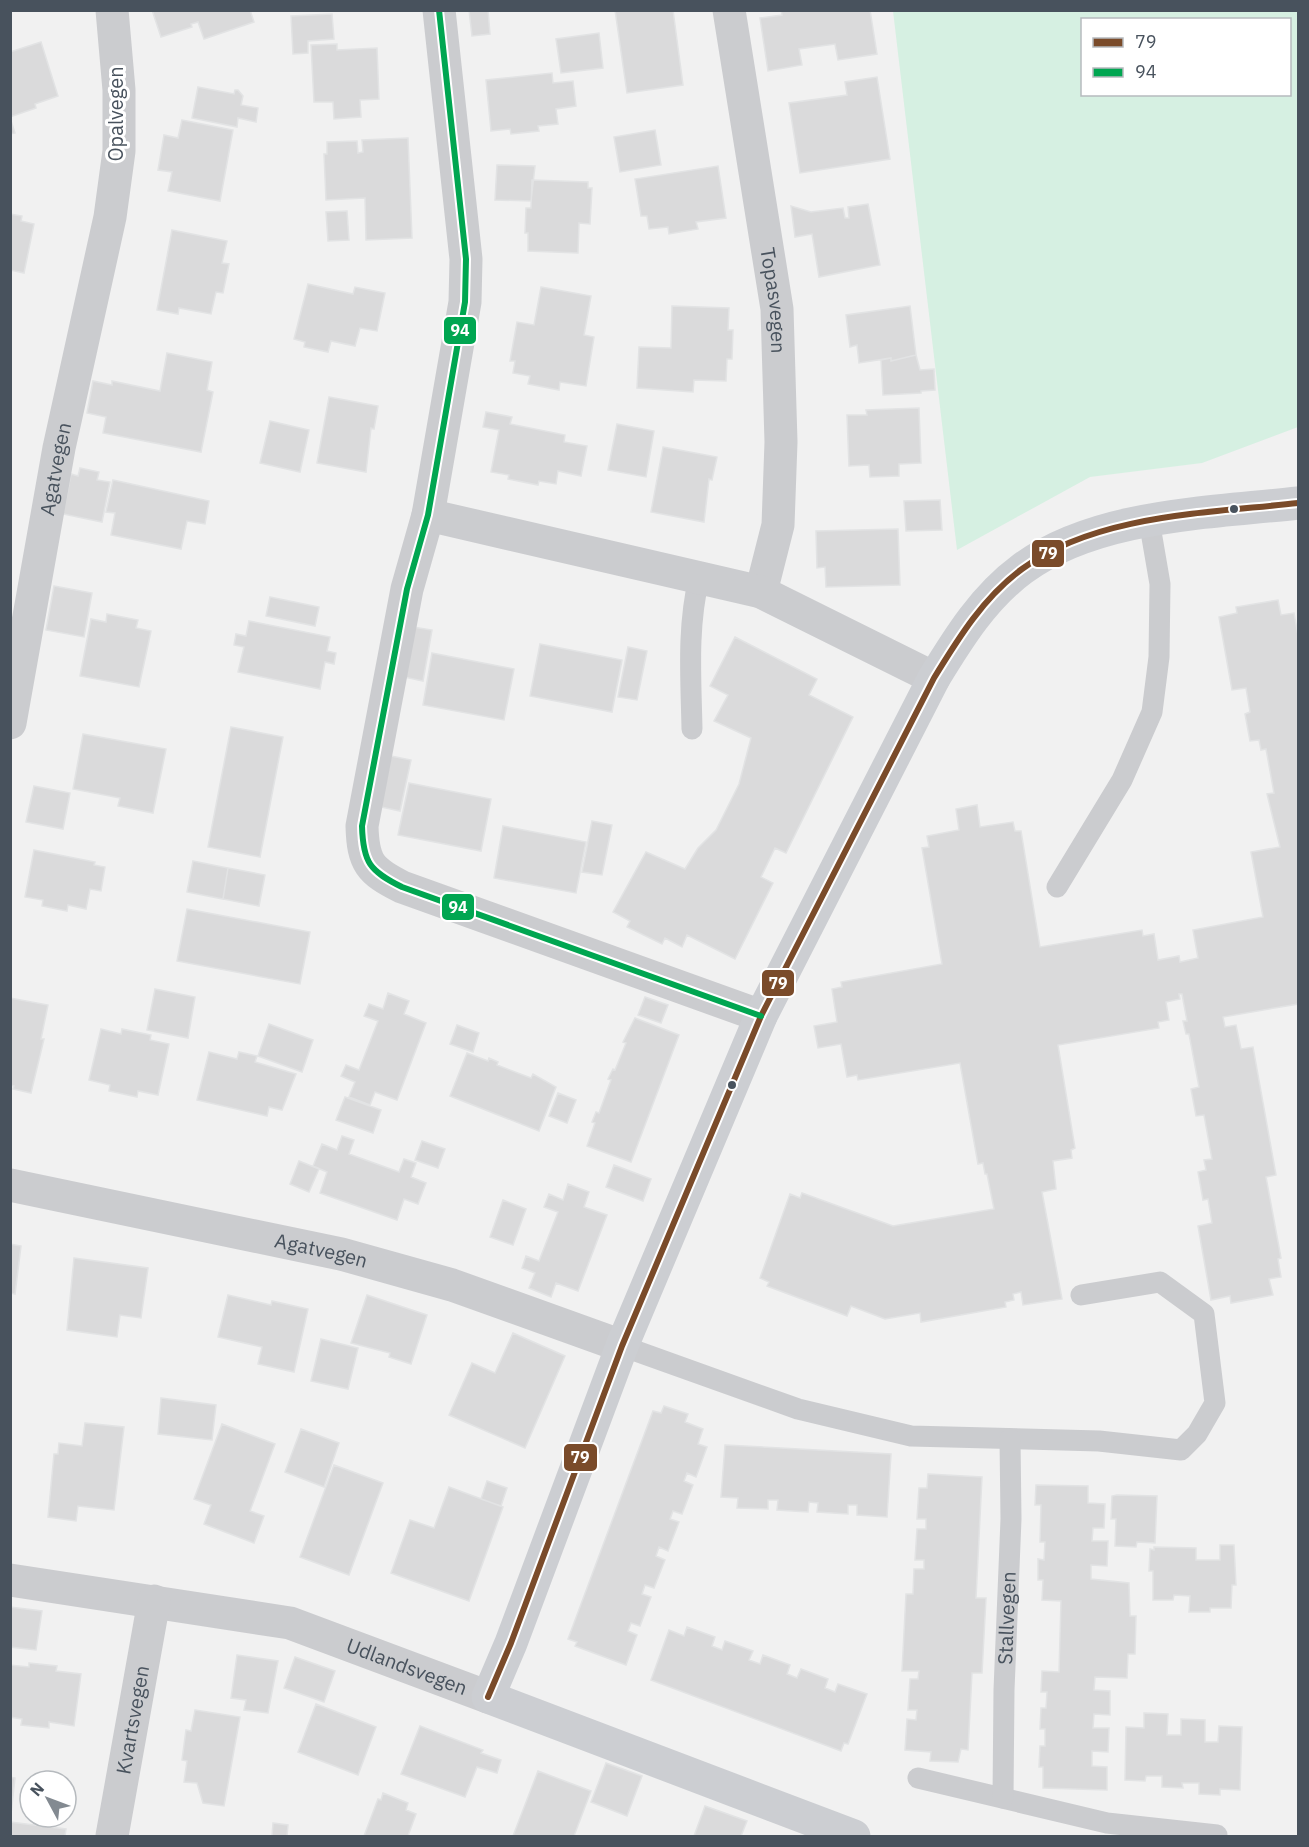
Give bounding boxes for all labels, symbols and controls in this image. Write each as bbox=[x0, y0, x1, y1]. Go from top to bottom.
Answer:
legend bbox=[1081, 18, 1291, 96]
text: 79 bbox=[1135, 30, 1157, 53]
text: 94 bbox=[1135, 60, 1157, 83]
street label: Opalvegen bbox=[102, 66, 129, 162]
street label: Topasvegen bbox=[754, 245, 792, 354]
line badge: 94 bbox=[443, 316, 477, 345]
text: 94 bbox=[450, 320, 470, 340]
street label: Agatvegen bbox=[33, 420, 77, 518]
unlabelled marker bbox=[1228, 503, 1240, 515]
line badge: 79 bbox=[1031, 539, 1065, 568]
text: 79 bbox=[1038, 543, 1058, 563]
line badge: 94 bbox=[441, 893, 475, 921]
text: 94 bbox=[448, 897, 468, 917]
line badge: 79 bbox=[761, 969, 795, 997]
text: 79 bbox=[768, 973, 788, 993]
unlabelled marker bbox=[726, 1079, 738, 1091]
street label: Agatvegen bbox=[272, 1227, 371, 1274]
line badge: 79 bbox=[563, 1443, 598, 1472]
text: 79 bbox=[570, 1447, 590, 1467]
street label: Stallvegen bbox=[991, 1571, 1022, 1665]
street label: Udlandsvegen bbox=[343, 1631, 471, 1701]
street label: Kvartsvegen bbox=[109, 1663, 155, 1776]
north arrow bbox=[18, 1769, 78, 1829]
text: N bbox=[25, 1778, 48, 1800]

